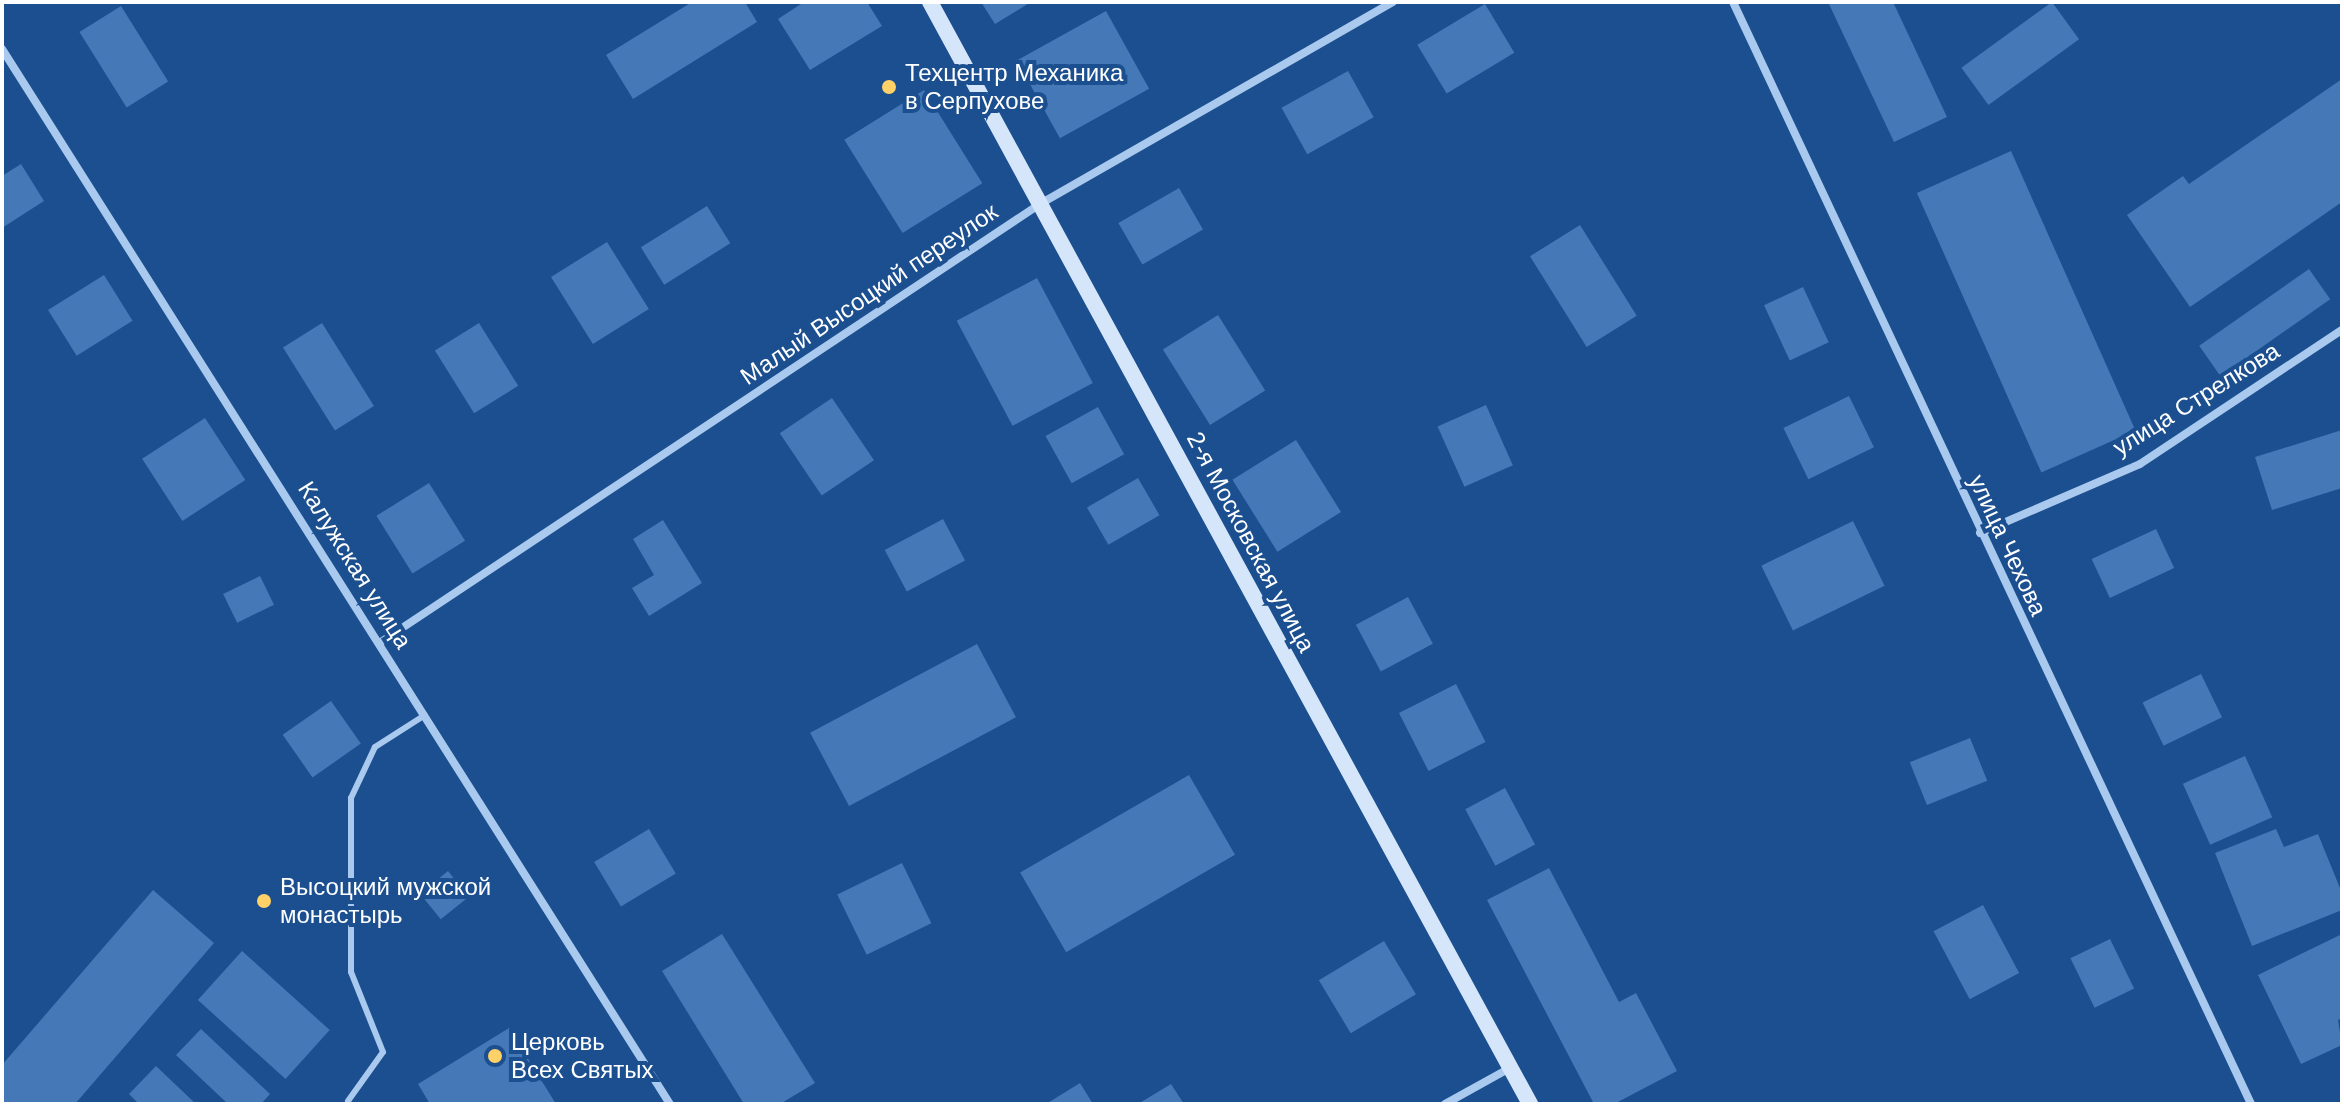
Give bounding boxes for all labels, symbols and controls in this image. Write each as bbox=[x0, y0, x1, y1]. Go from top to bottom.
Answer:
place label: Техцентр Механика в Серпухове bbox=[905, 59, 1123, 115]
marker: Техцентр Механика в Серпухове bbox=[880, 78, 898, 96]
street label: Малый Высоцкий переулок bbox=[735, 197, 1003, 391]
street label: улица Стрелкова bbox=[2107, 336, 2285, 462]
street label: 2-я Московская улица bbox=[1181, 427, 1321, 657]
street label: улица Чехова bbox=[1963, 470, 2053, 620]
street label: Калужская улица bbox=[292, 476, 418, 654]
place label: Высоцкий мужской монастырь bbox=[280, 873, 491, 929]
marker: Высоцкий мужской монастырь bbox=[255, 892, 273, 910]
place label: Церковь Всех Святых bbox=[511, 1028, 654, 1084]
marker: Церковь Всех Святых bbox=[486, 1047, 504, 1065]

